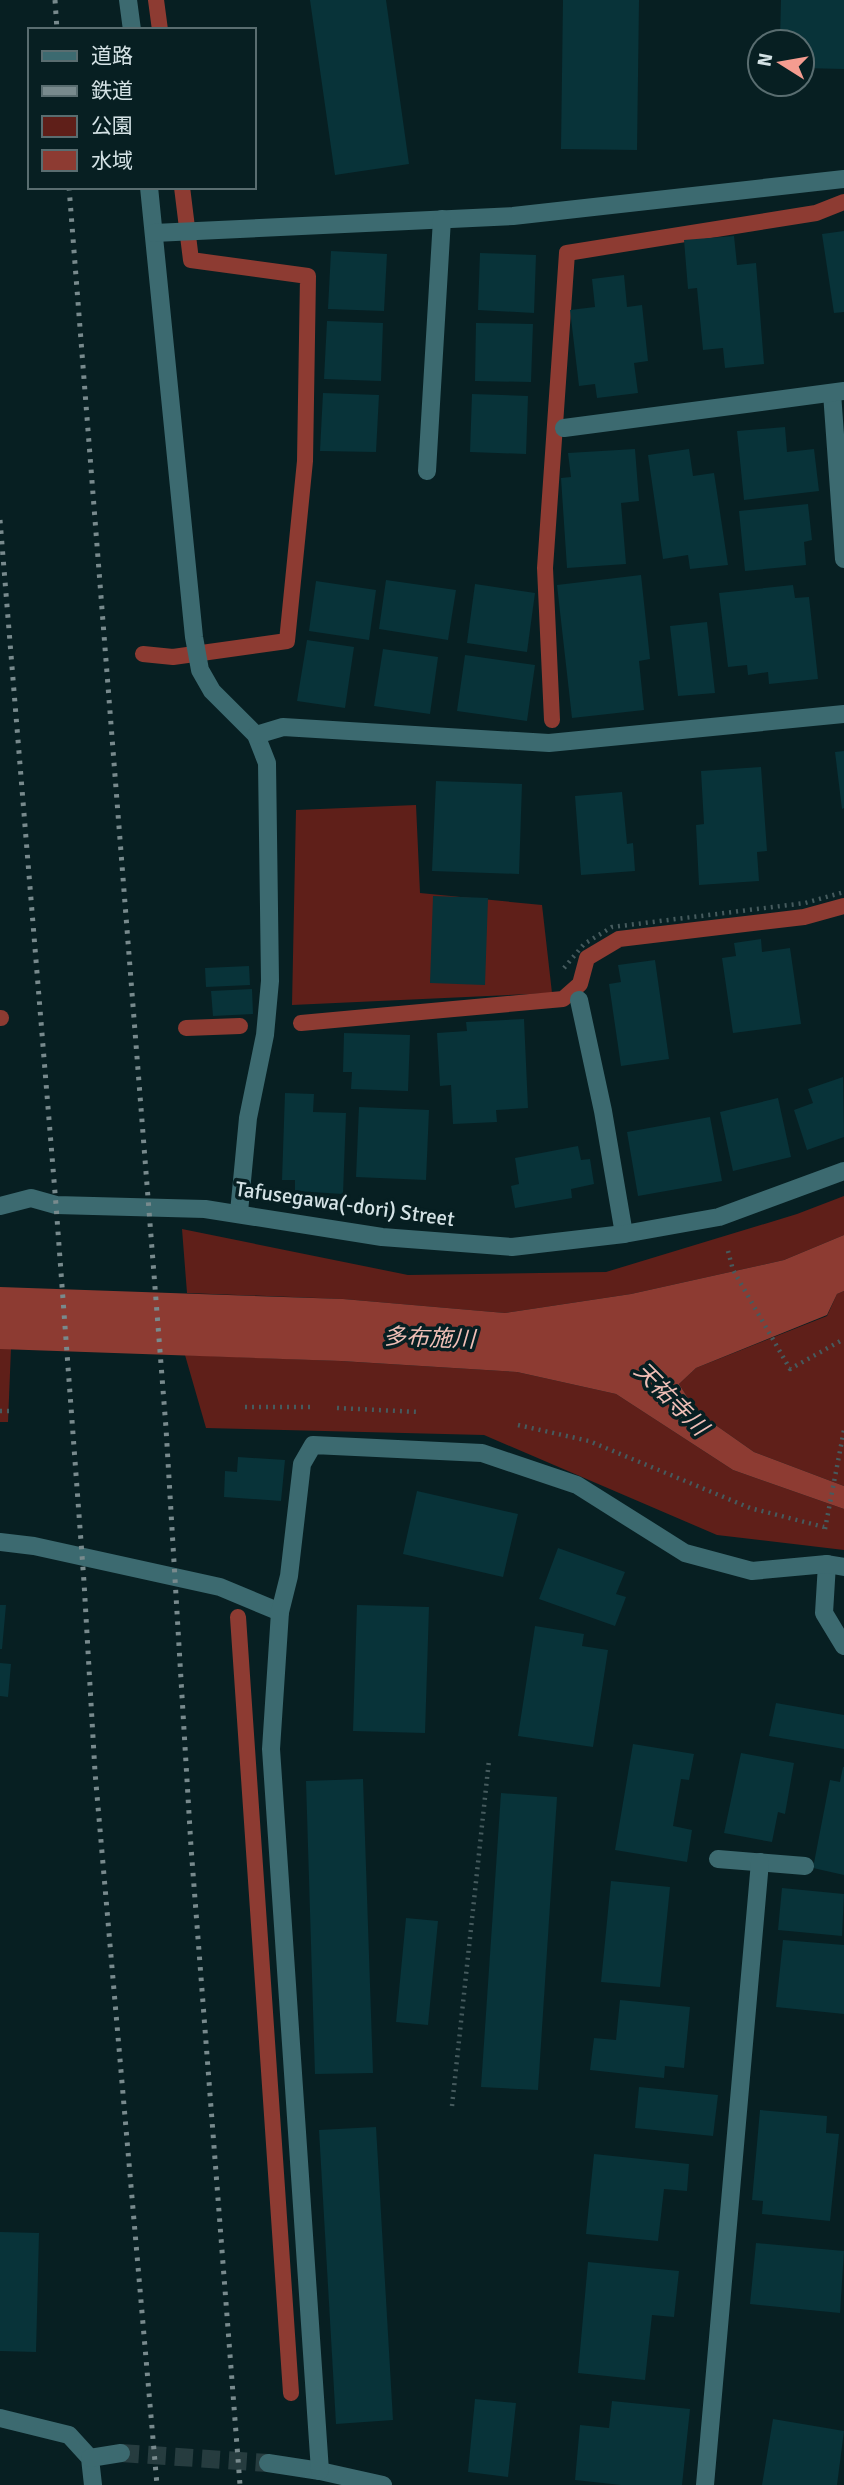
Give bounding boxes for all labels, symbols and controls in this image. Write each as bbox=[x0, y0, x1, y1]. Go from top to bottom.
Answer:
legend bbox=[28, 28, 256, 189]
north arrow bbox=[746, 28, 816, 98]
text: 道路 bbox=[91, 43, 133, 69]
text: N bbox=[752, 51, 778, 69]
text: 鉄道 bbox=[91, 78, 133, 104]
text: 公園 bbox=[91, 113, 133, 139]
text: 水域 bbox=[91, 148, 133, 174]
street label: Tafusegawa(-dori) Street bbox=[234, 1176, 456, 1232]
water label: 多布施川 bbox=[383, 1322, 478, 1354]
water label: 天祐寺川 bbox=[628, 1356, 716, 1444]

